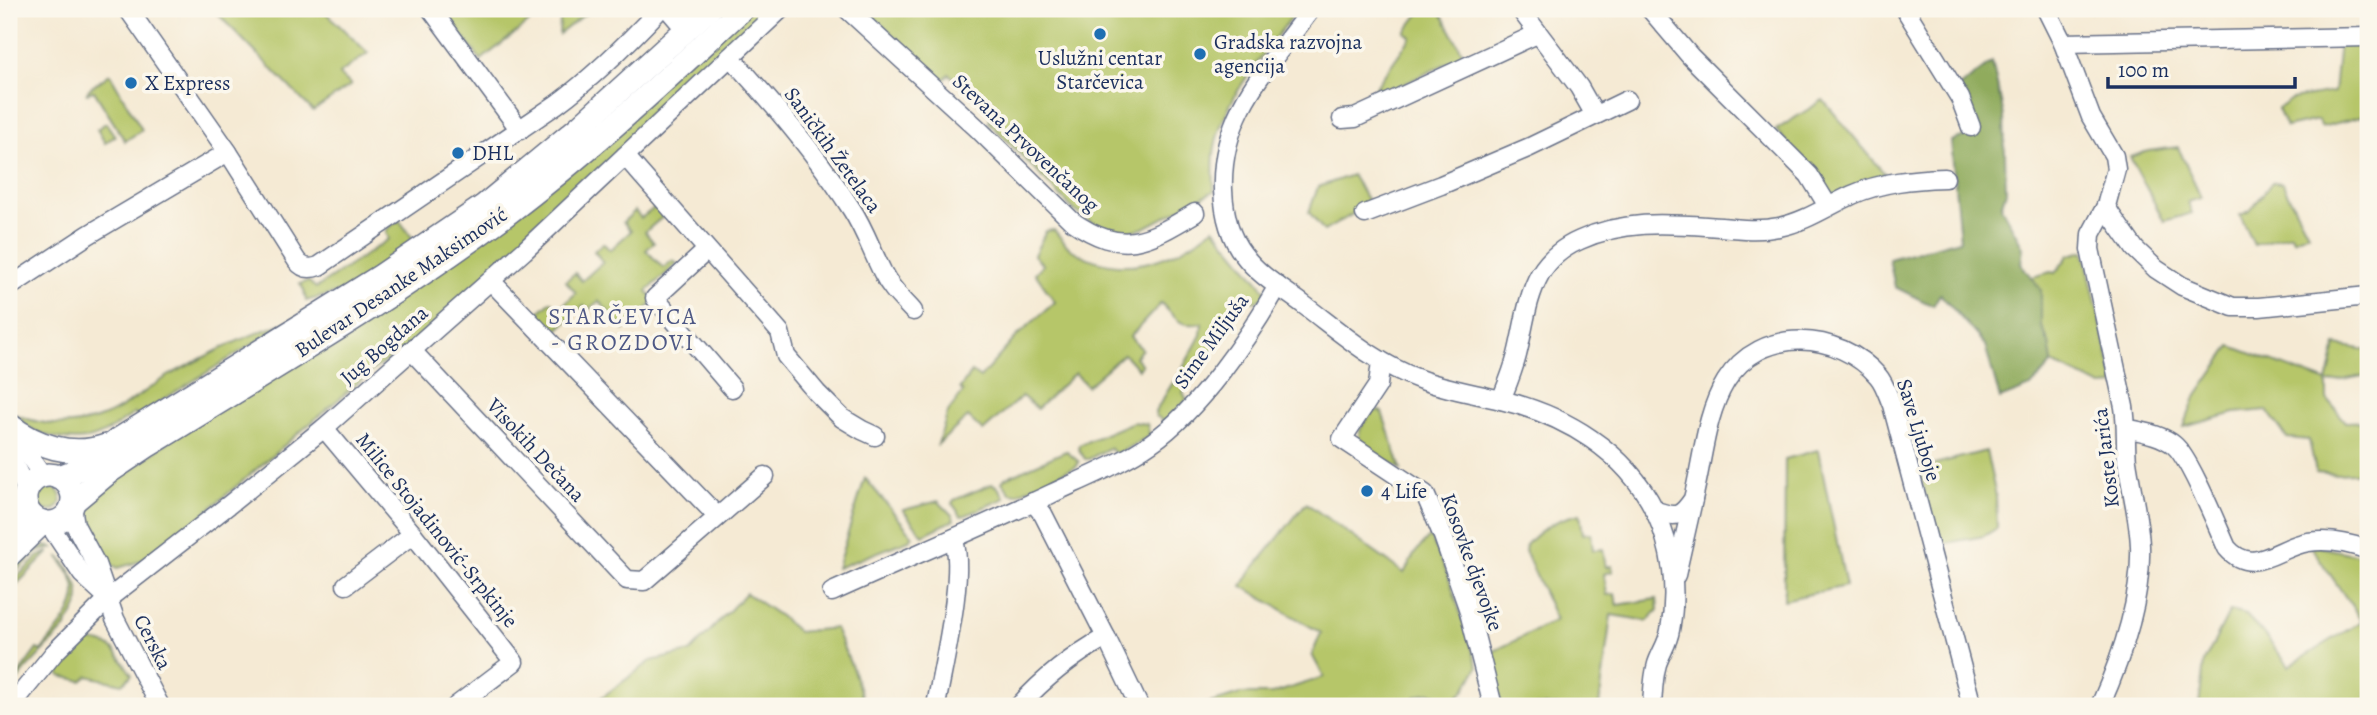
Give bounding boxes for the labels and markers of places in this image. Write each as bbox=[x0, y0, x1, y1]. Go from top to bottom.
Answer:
marker: Uslužni centar Starčevica bbox=[1092, 26, 1108, 42]
place label: Gradska razvojna agencija bbox=[1214, 28, 1362, 80]
place label: Uslužni centar Starčevica bbox=[1038, 44, 1162, 96]
marker: Gradska razvojna agencija bbox=[1192, 46, 1208, 62]
place label: X Express bbox=[145, 69, 231, 97]
marker: X Express bbox=[123, 75, 139, 91]
place label: DHL bbox=[472, 139, 514, 167]
marker: DHL bbox=[450, 145, 466, 161]
place label: 4 Life bbox=[1381, 477, 1427, 505]
marker: 4 Life bbox=[1359, 483, 1375, 499]

